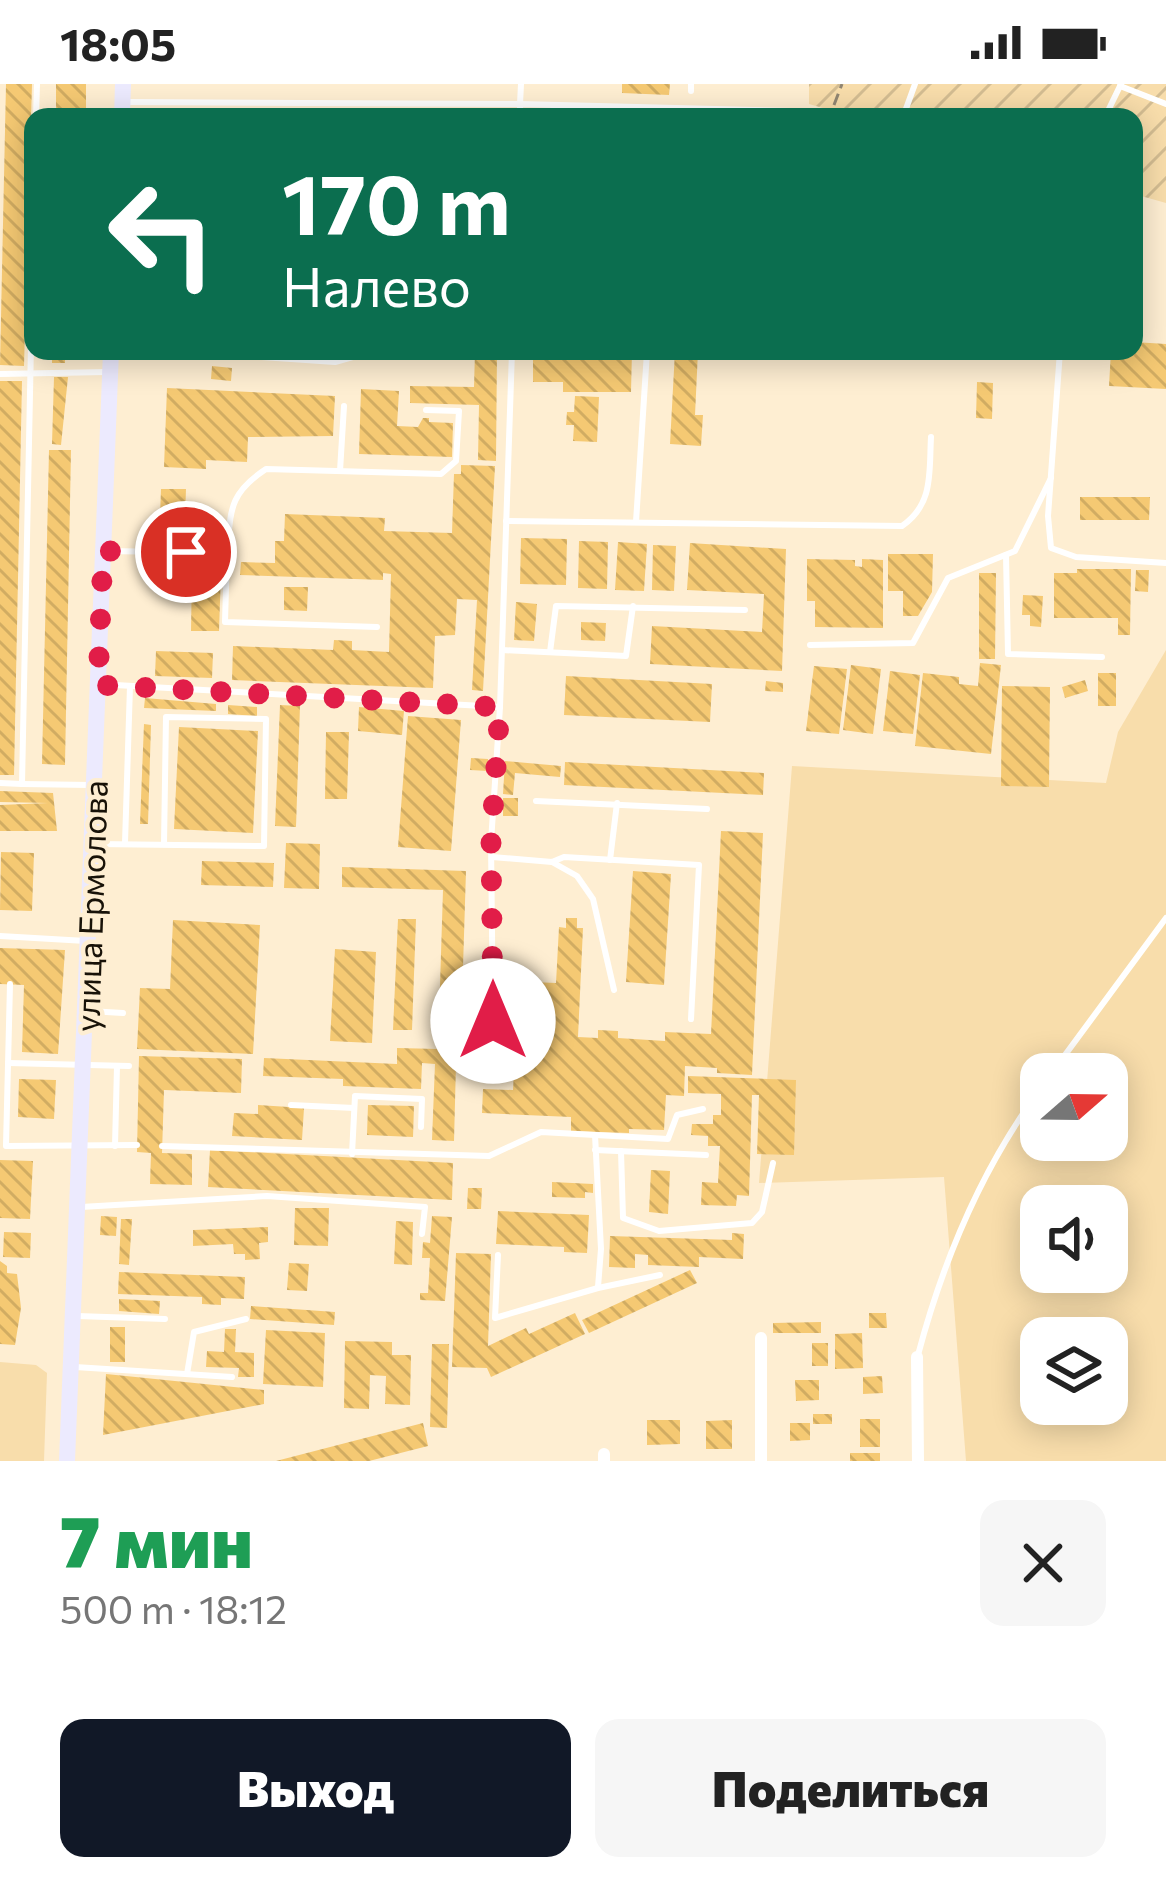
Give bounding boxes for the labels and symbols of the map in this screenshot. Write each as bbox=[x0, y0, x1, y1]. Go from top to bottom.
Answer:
pin bbox=[135, 501, 237, 603]
street label: улица Ермолова bbox=[65, 779, 115, 1033]
position arrow bbox=[430, 958, 556, 1084]
north arrow bbox=[1020, 1053, 1128, 1161]

